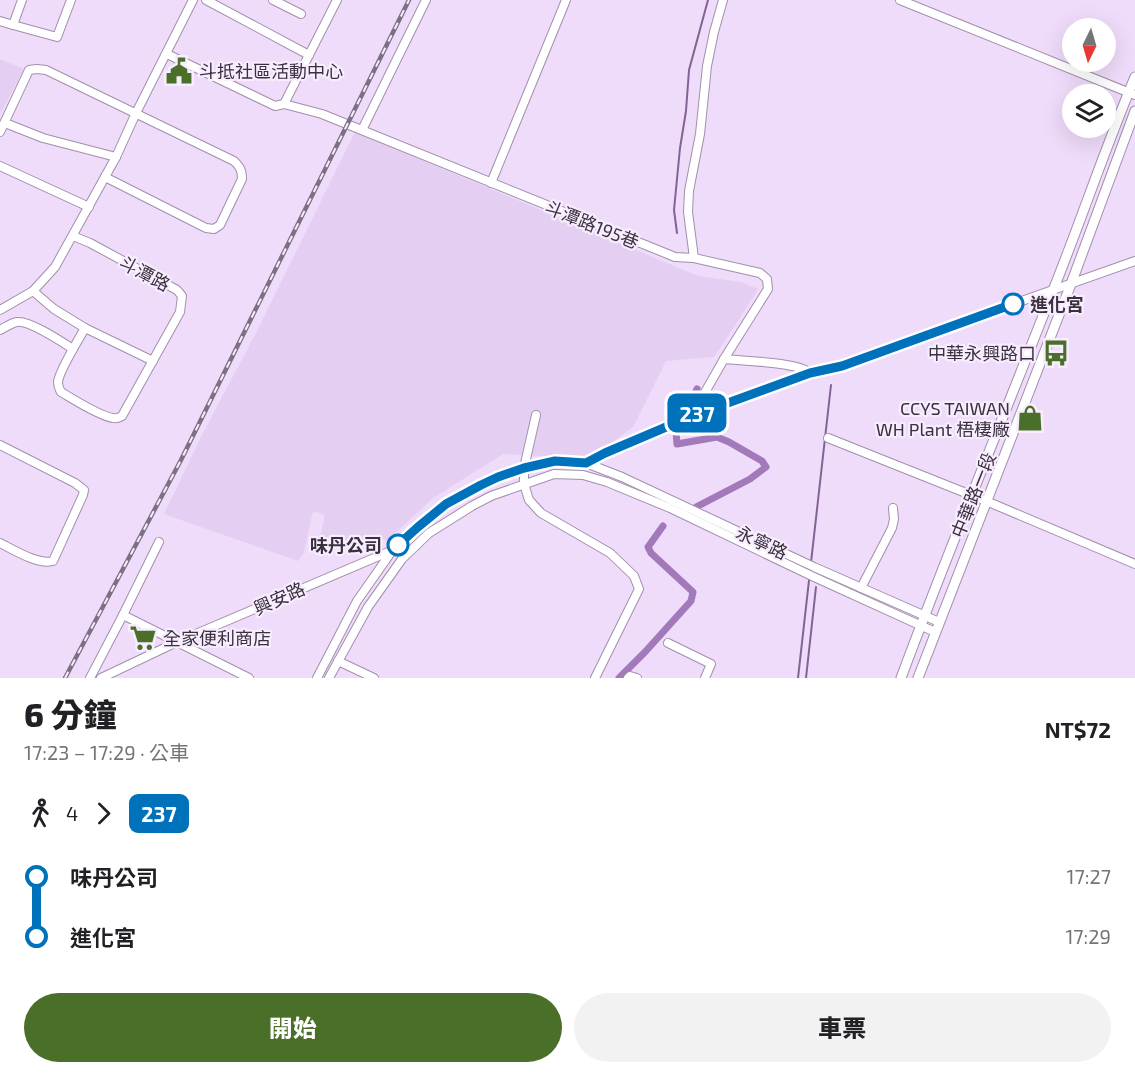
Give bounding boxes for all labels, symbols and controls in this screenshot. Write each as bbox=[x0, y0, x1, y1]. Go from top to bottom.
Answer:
north arrow bbox=[1062, 18, 1116, 72]
map controls bbox=[1062, 18, 1116, 138]
public building icon: 斗抵社區活動中心 bbox=[164, 56, 194, 86]
place label: 斗抵社區活動中心 bbox=[199, 60, 343, 82]
button: layers bbox=[1062, 84, 1116, 138]
street label: 斗潭路195巷 bbox=[542, 195, 642, 253]
street label: 斗潭路 bbox=[116, 251, 174, 295]
marker: 進化宮 bbox=[1002, 293, 1024, 315]
place label: 進化宮 bbox=[1030, 293, 1084, 315]
bus stop icon: 中華永興路口 bbox=[1041, 338, 1071, 368]
place label: 中華永興路口 bbox=[928, 342, 1036, 364]
line badge: 237 bbox=[662, 394, 732, 432]
place label: CCYS TAIWAN WH Plant 梧棲廠 bbox=[876, 397, 1010, 440]
text: 237 bbox=[679, 401, 715, 426]
shop icon: CCYS TAIWAN WH Plant 梧棲廠 bbox=[1015, 403, 1045, 433]
street label: 中華路一段 bbox=[946, 449, 1000, 541]
street label: 永寧路 bbox=[733, 521, 791, 563]
place label: 味丹公司 bbox=[310, 534, 382, 556]
marker: 味丹公司 bbox=[387, 534, 409, 556]
street label: 興安路 bbox=[250, 577, 308, 619]
supermarket icon: 全家便利商店 bbox=[128, 623, 158, 653]
place label: 全家便利商店 bbox=[163, 627, 271, 649]
text: 6 分鐘 bbox=[24, 694, 117, 734]
text: NT$72 bbox=[1045, 716, 1111, 742]
text: 17:23 – 17:29 · 公車 bbox=[24, 740, 189, 764]
icon: walk bbox=[24, 797, 57, 830]
icon: forward bbox=[87, 797, 120, 830]
text: 4 bbox=[66, 801, 78, 825]
text: 237 bbox=[141, 801, 177, 826]
text: 味丹公司 bbox=[70, 864, 158, 890]
text: 17:27 bbox=[1067, 864, 1111, 888]
text: 進化宮 bbox=[70, 924, 136, 950]
text: 17:29 bbox=[1065, 924, 1111, 948]
button: 開始 bbox=[24, 993, 562, 1062]
button: 車票 bbox=[574, 993, 1111, 1062]

